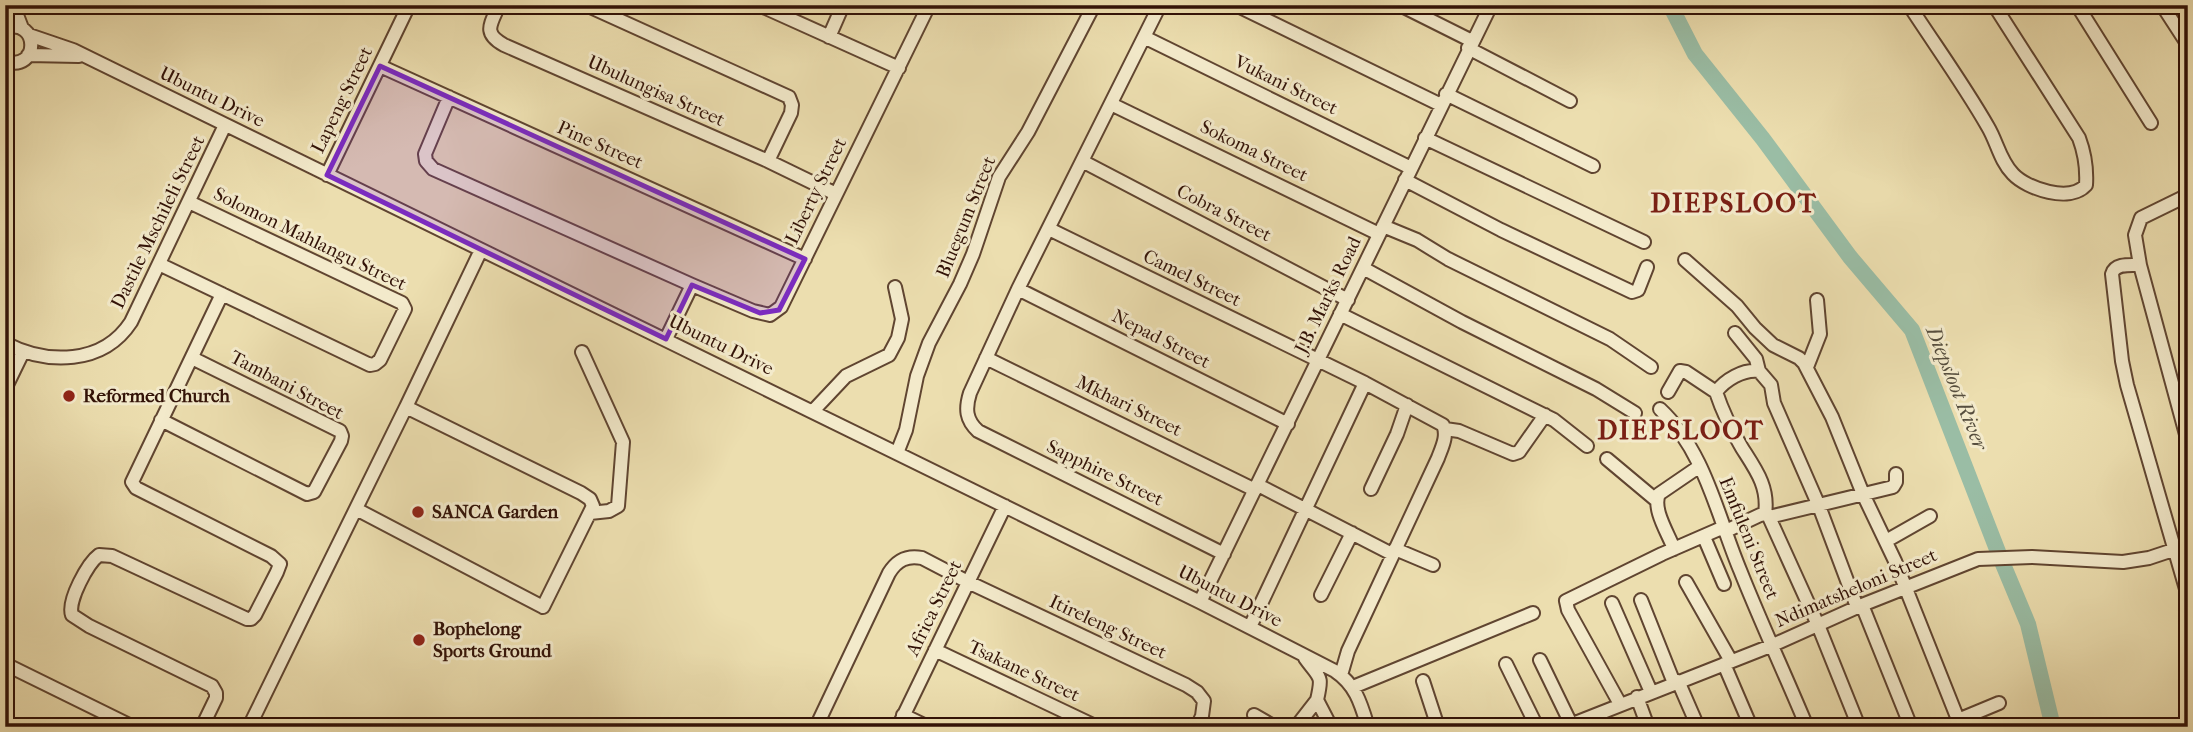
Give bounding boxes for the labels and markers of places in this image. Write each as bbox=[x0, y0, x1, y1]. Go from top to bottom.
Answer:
place label: Reformed Church bbox=[83, 385, 230, 407]
marker: Reformed Church bbox=[61, 388, 77, 404]
place label: SANCA Garden bbox=[432, 501, 559, 523]
marker: SANCA Garden bbox=[410, 504, 426, 520]
place label: Bophelong Sports Ground bbox=[433, 618, 552, 662]
marker: Bophelong Sports Ground bbox=[411, 632, 427, 648]

